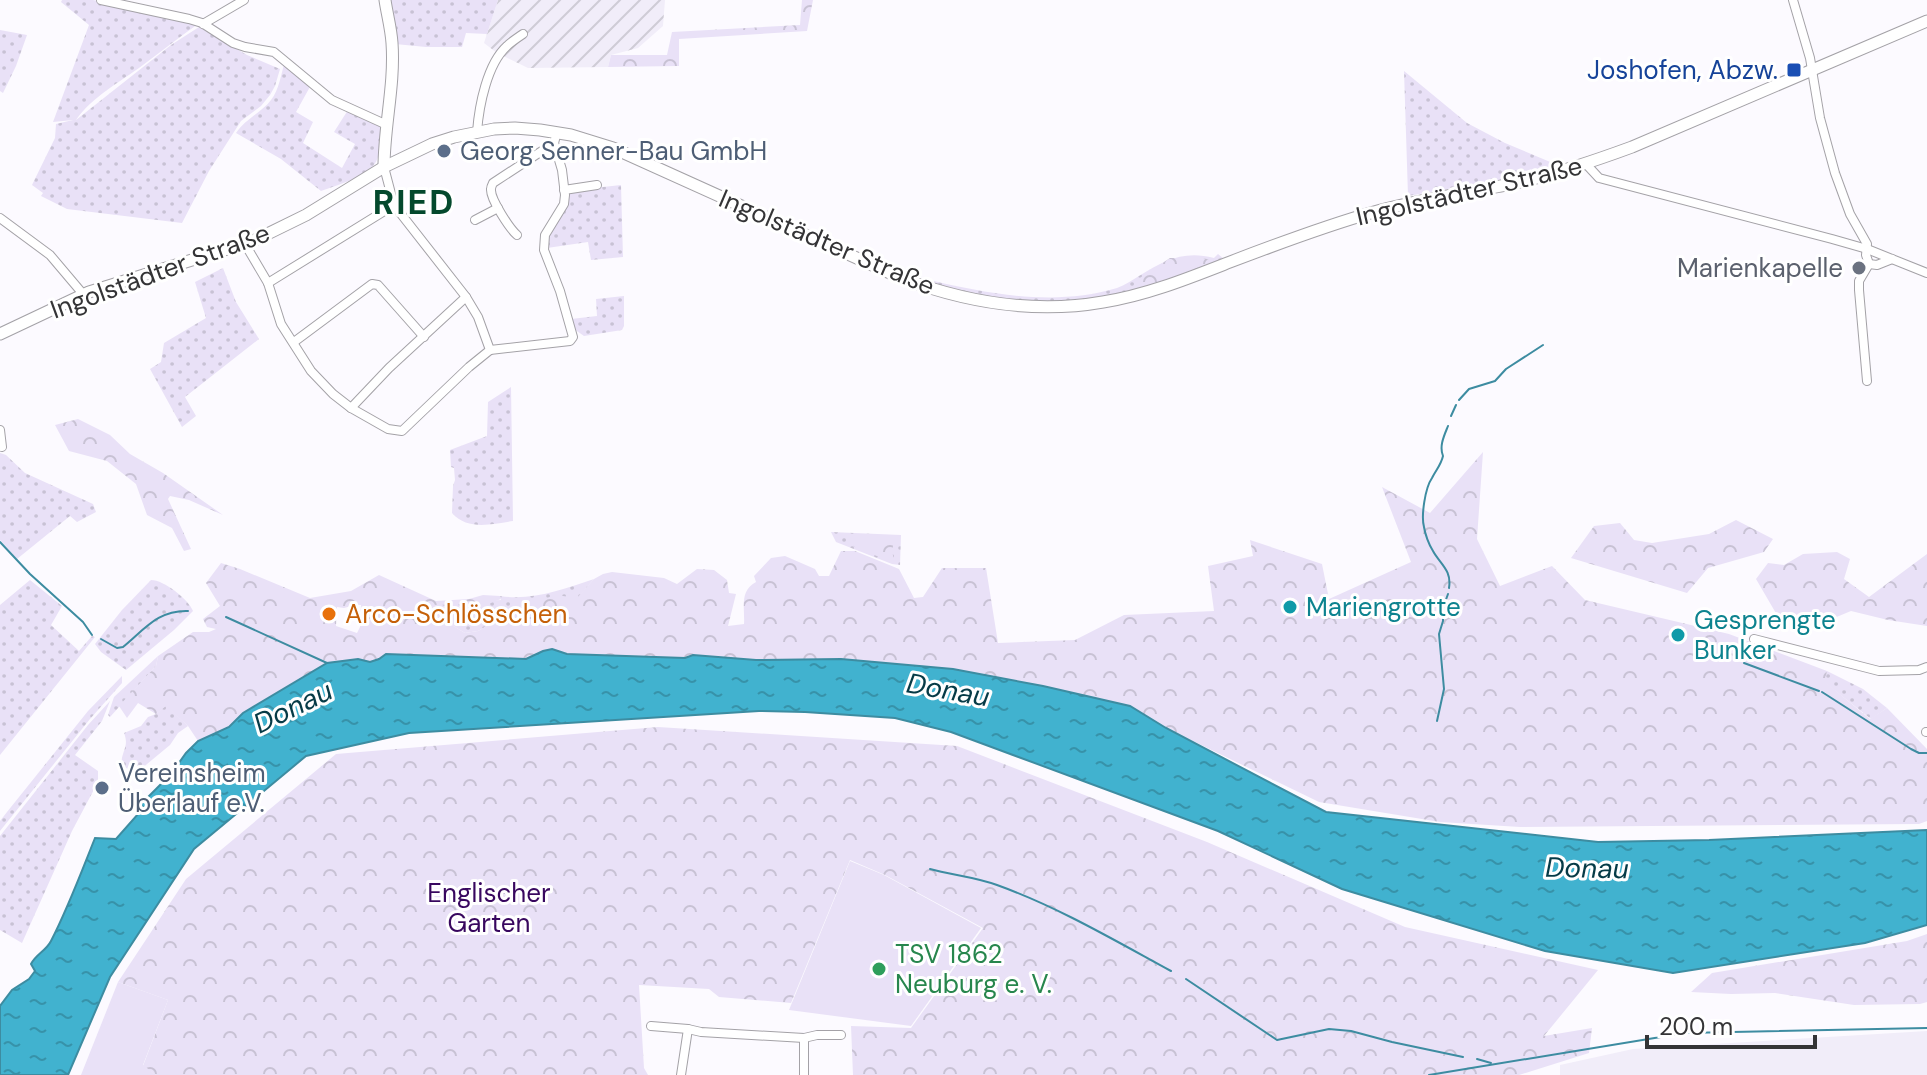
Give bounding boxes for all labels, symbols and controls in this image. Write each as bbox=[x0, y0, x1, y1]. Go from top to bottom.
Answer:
place label: Joshofen, Abzw. bbox=[1587, 53, 1778, 87]
marker: Joshofen, Abzw. bbox=[1785, 61, 1803, 79]
place label: Georg Senner-Bau GmbH bbox=[460, 134, 767, 168]
marker: Georg Senner-Bau GmbH bbox=[435, 142, 453, 160]
street label: Ingolstädter Straße bbox=[1353, 148, 1585, 234]
district label: RIED bbox=[373, 180, 455, 225]
street label: Ingolstädter Straße bbox=[714, 181, 940, 303]
street label: Ingolstädter Straße bbox=[46, 216, 274, 326]
place label: Marienkapelle bbox=[1677, 251, 1843, 285]
marker: Marienkapelle bbox=[1850, 259, 1868, 277]
place label: Mariengrotte bbox=[1306, 590, 1461, 624]
place label: Arco-Schlösschen bbox=[345, 597, 567, 631]
marker: Mariengrotte bbox=[1281, 598, 1299, 616]
place label: Gesprengte Bunker bbox=[1694, 603, 1836, 667]
marker: Arco-Schlösschen bbox=[320, 605, 338, 623]
marker: Gesprengte Bunker bbox=[1669, 626, 1687, 644]
water label: Donau bbox=[904, 665, 992, 715]
water label: Donau bbox=[247, 672, 339, 742]
place label: Vereinsheim Überlauf e.V. bbox=[118, 756, 266, 820]
marker: Vereinsheim Überlauf e.V. bbox=[93, 779, 111, 797]
water label: Donau bbox=[1545, 849, 1629, 887]
park label: Englischer Garten bbox=[427, 876, 551, 940]
place label: TSV 1862 Neuburg e. V. bbox=[895, 937, 1052, 1001]
marker: TSV 1862 Neuburg e. V. bbox=[870, 960, 888, 978]
scale bar bbox=[1647, 999, 1815, 1049]
text: 200 m bbox=[1659, 1011, 1733, 1042]

